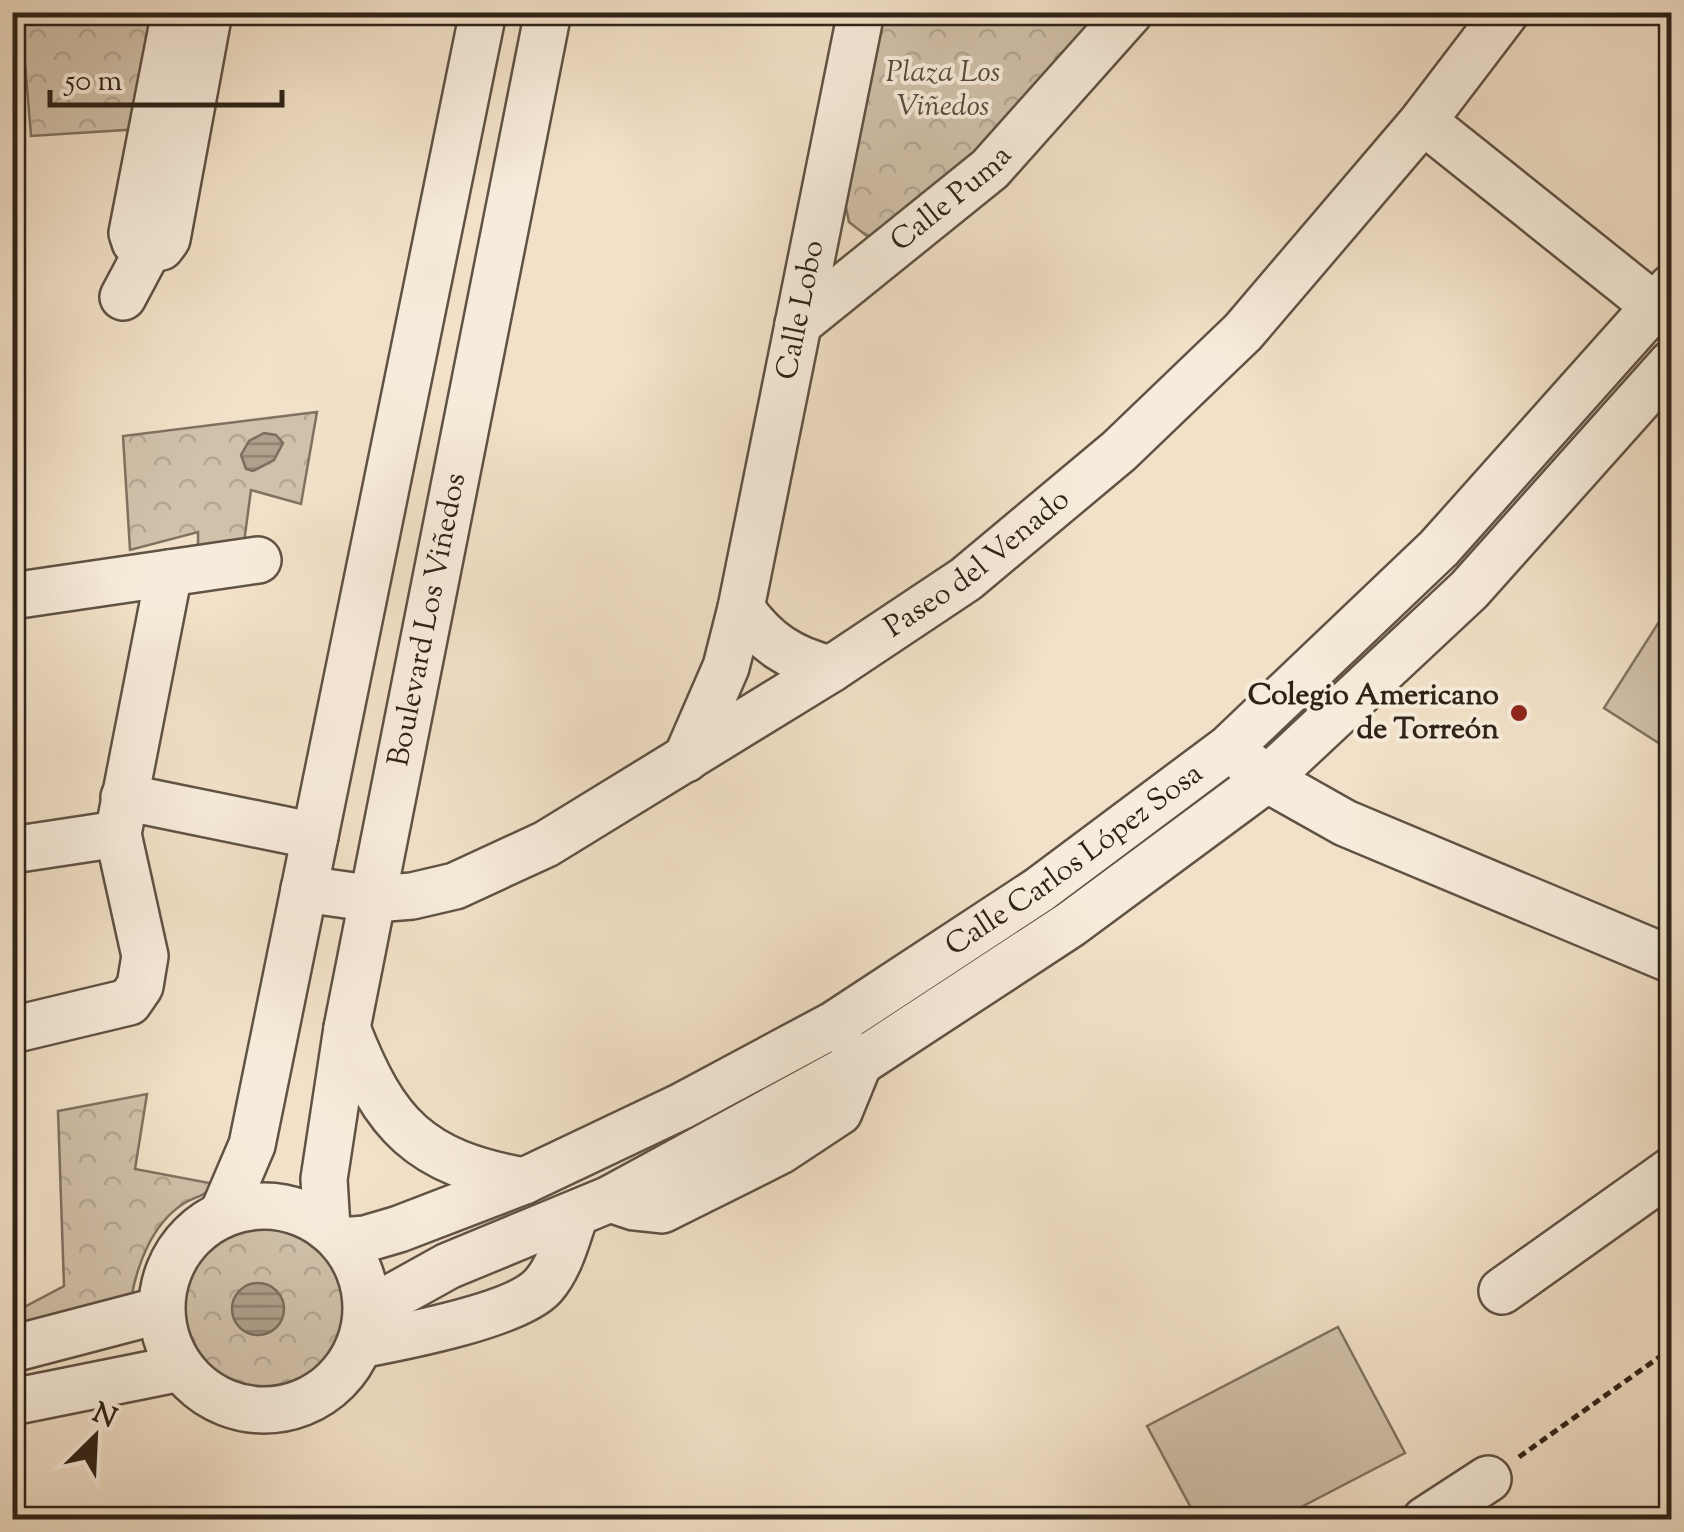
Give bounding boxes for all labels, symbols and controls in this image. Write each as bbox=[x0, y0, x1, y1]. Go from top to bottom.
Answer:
scale bar bbox=[50, 45, 282, 107]
park label: Plaza Los Viñedos bbox=[886, 52, 1000, 129]
text: 50 m bbox=[63, 61, 123, 104]
street label: Calle Puma bbox=[881, 136, 1023, 262]
street label: Calle Lobo bbox=[766, 237, 836, 384]
street label: Boulevard Los Viñedos bbox=[378, 469, 478, 770]
street label: Paseo del Venado bbox=[876, 479, 1079, 649]
place label: Colegio Americano de Torreón bbox=[1248, 675, 1499, 752]
marker: Colegio Americano de Torreón bbox=[1508, 702, 1530, 724]
street label: Calle Carlos López Sosa bbox=[937, 753, 1212, 967]
north arrow bbox=[45, 1387, 145, 1487]
text: N bbox=[86, 1394, 122, 1440]

